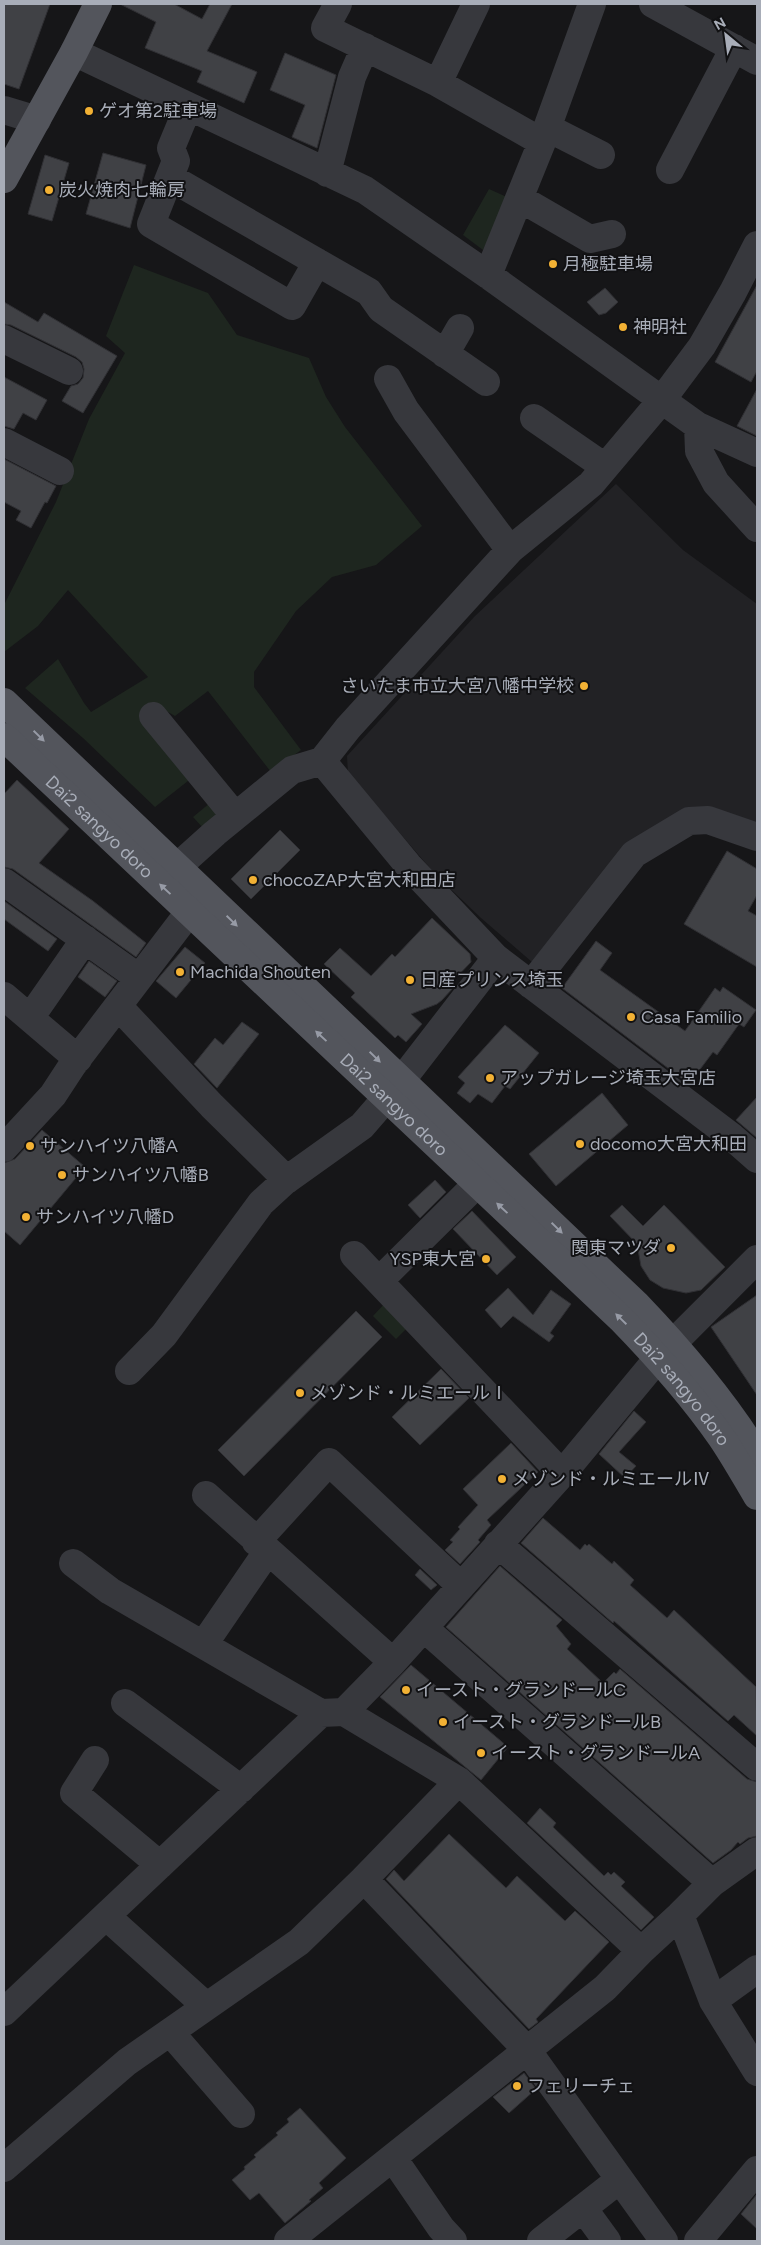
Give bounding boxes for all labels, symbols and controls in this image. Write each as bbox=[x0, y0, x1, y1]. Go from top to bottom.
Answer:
north arrow bbox=[701, 10, 751, 60]
text: N bbox=[711, 14, 729, 34]
place label: ゲオ第2駐車場 bbox=[99, 100, 217, 122]
marker: ゲオ第2駐車場 bbox=[83, 105, 95, 117]
place label: 炭火焼肉七輪房 bbox=[59, 179, 185, 201]
marker: 炭火焼肉七輪房 bbox=[43, 184, 55, 196]
place label: 月極駐車場 bbox=[563, 253, 653, 275]
marker: 月極駐車場 bbox=[547, 258, 559, 270]
place label: 神明社 bbox=[633, 316, 687, 338]
marker: 神明社 bbox=[617, 321, 629, 333]
place label: さいたま市立大宮八幡中学校 bbox=[341, 675, 574, 697]
marker: さいたま市立大宮八幡中学校 bbox=[578, 680, 590, 692]
one-way arrow bbox=[33, 730, 45, 742]
street label: Dai2 sangyo doro bbox=[41, 771, 158, 883]
place label: chocoZAP大宮大和田店 bbox=[263, 869, 456, 891]
marker: chocoZAP大宮大和田店 bbox=[247, 874, 259, 886]
one-way arrow bbox=[159, 883, 171, 895]
one-way arrow bbox=[226, 915, 238, 927]
place label: Machida Shouten bbox=[190, 961, 331, 983]
marker: Machida Shouten bbox=[174, 966, 186, 978]
place label: 日産プリンス埼玉 bbox=[420, 969, 564, 991]
marker: 日産プリンス埼玉 bbox=[404, 974, 416, 986]
place label: Casa Familio bbox=[641, 1006, 742, 1028]
marker: Casa Familio bbox=[625, 1011, 637, 1023]
one-way arrow bbox=[315, 1031, 327, 1043]
street label: Dai2 sangyo doro bbox=[335, 1049, 452, 1161]
one-way arrow bbox=[369, 1051, 381, 1063]
place label: アップガレージ埼玉大宮店 bbox=[500, 1067, 716, 1089]
marker: アップガレージ埼玉大宮店 bbox=[484, 1072, 496, 1084]
place label: docomo大宮大和田 bbox=[590, 1133, 747, 1155]
place label: サンハイツ八幡A bbox=[40, 1135, 178, 1157]
marker: docomo大宮大和田 bbox=[574, 1138, 586, 1150]
marker: サンハイツ八幡A bbox=[24, 1140, 36, 1152]
place label: サンハイツ八幡B bbox=[72, 1164, 209, 1186]
marker: サンハイツ八幡B bbox=[56, 1169, 68, 1181]
one-way arrow bbox=[496, 1203, 509, 1214]
place label: サンハイツ八幡D bbox=[36, 1206, 174, 1228]
marker: サンハイツ八幡D bbox=[20, 1211, 32, 1223]
one-way arrow bbox=[551, 1222, 563, 1234]
place label: 関東マツダ bbox=[571, 1237, 661, 1259]
marker: 関東マツダ bbox=[665, 1242, 677, 1254]
place label: YSP東大宮 bbox=[390, 1248, 476, 1270]
marker: YSP東大宮 bbox=[480, 1253, 492, 1265]
one-way arrow bbox=[615, 1313, 627, 1325]
street label: Dai2 sangyo doro bbox=[629, 1328, 735, 1450]
place label: メゾンド・ルミエールⅠ bbox=[310, 1382, 508, 1404]
marker: メゾンド・ルミエールⅠ bbox=[294, 1387, 306, 1399]
place label: メゾンド・ルミエールⅣ bbox=[512, 1468, 710, 1490]
marker: メゾンド・ルミエールⅣ bbox=[496, 1473, 508, 1485]
place label: イースト・グランドールC bbox=[416, 1679, 626, 1701]
marker: イースト・グランドールC bbox=[400, 1684, 412, 1696]
place label: イースト・グランドールB bbox=[453, 1711, 661, 1733]
marker: イースト・グランドールB bbox=[437, 1716, 449, 1728]
place label: イースト・グランドールA bbox=[491, 1742, 700, 1764]
marker: イースト・グランドールA bbox=[475, 1747, 487, 1759]
place label: フェリーチェ bbox=[527, 2075, 635, 2097]
marker: フェリーチェ bbox=[511, 2080, 523, 2092]

